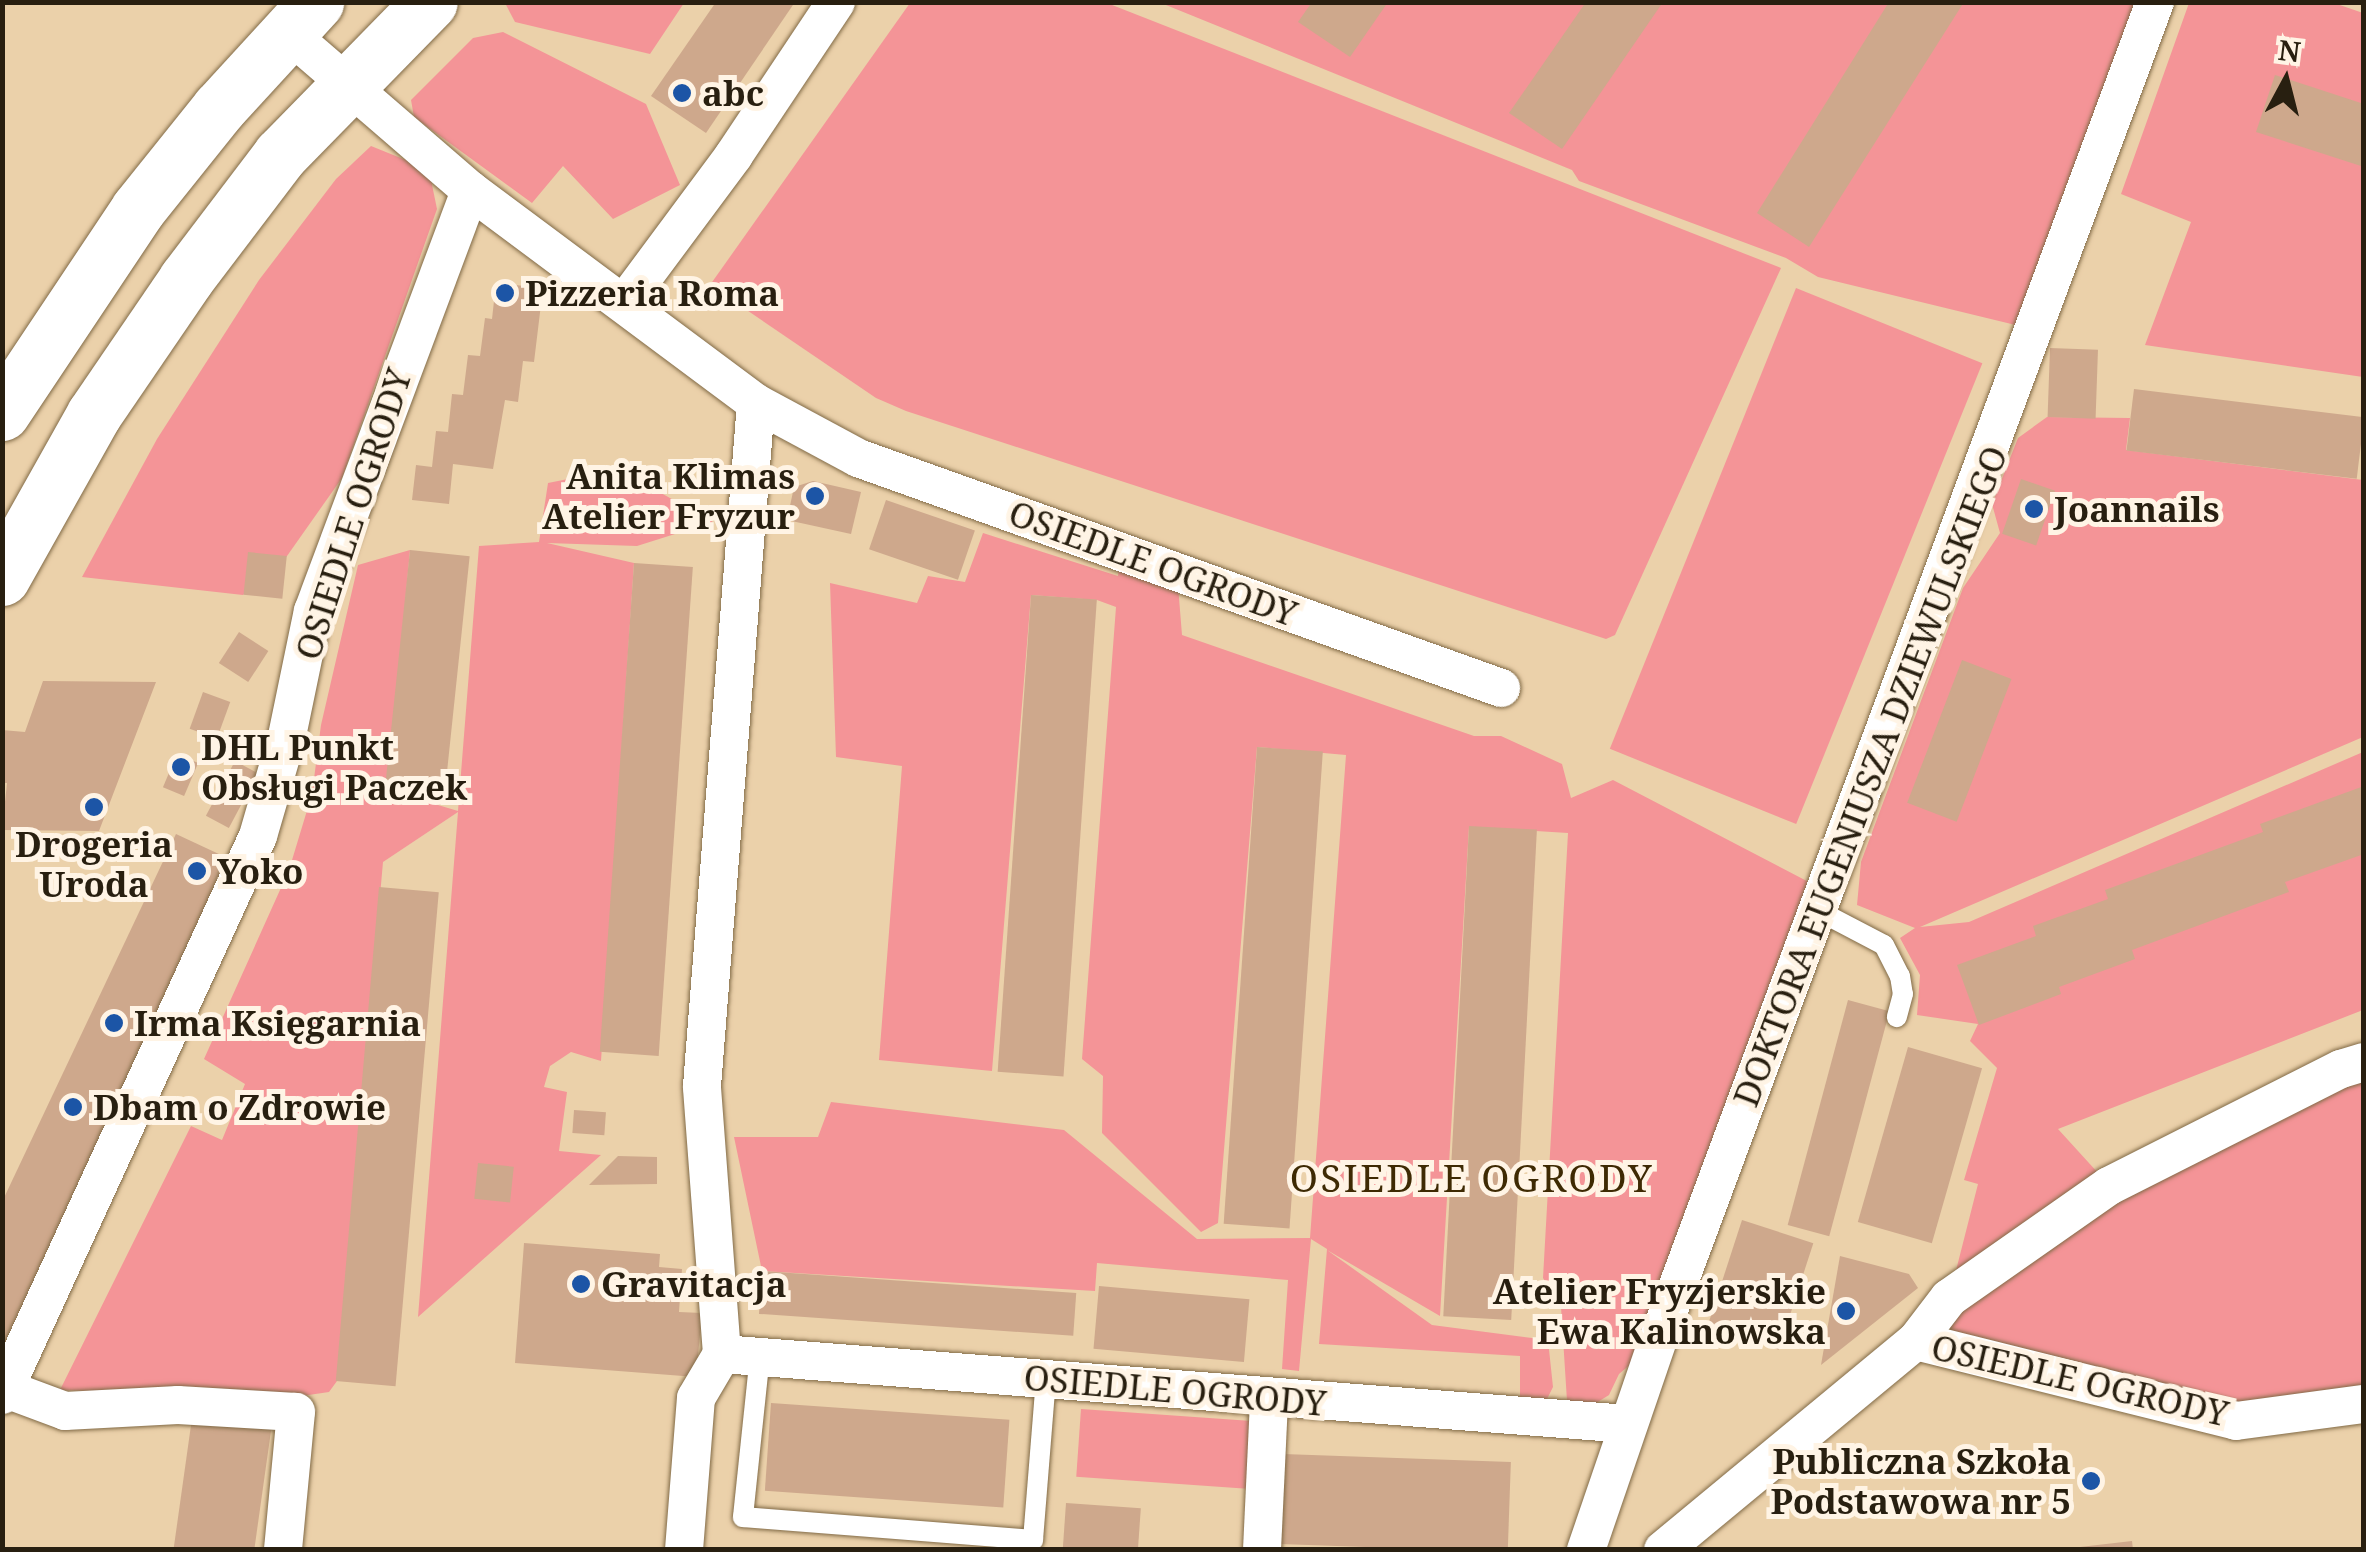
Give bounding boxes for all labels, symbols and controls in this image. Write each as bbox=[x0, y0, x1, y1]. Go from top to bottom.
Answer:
north arrow bbox=[2236, 30, 2336, 130]
text: N bbox=[2276, 30, 2303, 70]
place label: abc bbox=[702, 72, 764, 114]
marker: abc bbox=[671, 82, 693, 104]
place label: Pizzeria Roma bbox=[525, 272, 779, 314]
marker: Pizzeria Roma bbox=[494, 282, 516, 304]
street label: OSIEDLE OGRODY bbox=[286, 363, 420, 665]
street label: DOKTORA EUGENIUSZA DZIEWULSKIEGO bbox=[1724, 440, 2016, 1112]
place label: Anita Klimas Atelier Fryzur bbox=[542, 455, 795, 537]
marker: Anita Klimas Atelier Fryzur bbox=[804, 485, 826, 507]
place label: Joannails bbox=[2054, 488, 2220, 530]
street label: OSIEDLE OGRODY bbox=[1003, 491, 1303, 635]
marker: Joannails bbox=[2023, 498, 2045, 520]
place label: DHL Punkt Obsługi Paczek bbox=[201, 726, 467, 808]
marker: DHL Punkt Obsługi Paczek bbox=[170, 756, 192, 778]
marker: Drogeria Uroda bbox=[83, 796, 105, 818]
place label: Drogeria Uroda bbox=[15, 823, 173, 905]
place label: Yoko bbox=[217, 850, 303, 892]
marker: Yoko bbox=[186, 860, 208, 882]
place label: Irma Księgarnia bbox=[134, 1002, 421, 1044]
marker: Irma Księgarnia bbox=[103, 1012, 125, 1034]
place label: Dbam o Zdrowie bbox=[93, 1086, 386, 1128]
marker: Dbam o Zdrowie bbox=[62, 1096, 84, 1118]
district label: OSIEDLE OGRODY bbox=[1290, 1155, 1654, 1201]
place label: Gravitacja bbox=[601, 1263, 787, 1305]
place label: Atelier Fryzjerskie Ewa Kalinowska bbox=[1493, 1270, 1826, 1352]
marker: Gravitacja bbox=[570, 1273, 592, 1295]
marker: Atelier Fryzjerskie Ewa Kalinowska bbox=[1835, 1300, 1857, 1322]
street label: OSIEDLE OGRODY bbox=[1928, 1325, 2232, 1435]
street label: OSIEDLE OGRODY bbox=[1022, 1356, 1328, 1424]
place label: Publiczna Szkoła Podstawowa nr 5 bbox=[1770, 1440, 2071, 1522]
marker: Publiczna Szkoła Podstawowa nr 5 bbox=[2080, 1470, 2102, 1492]

